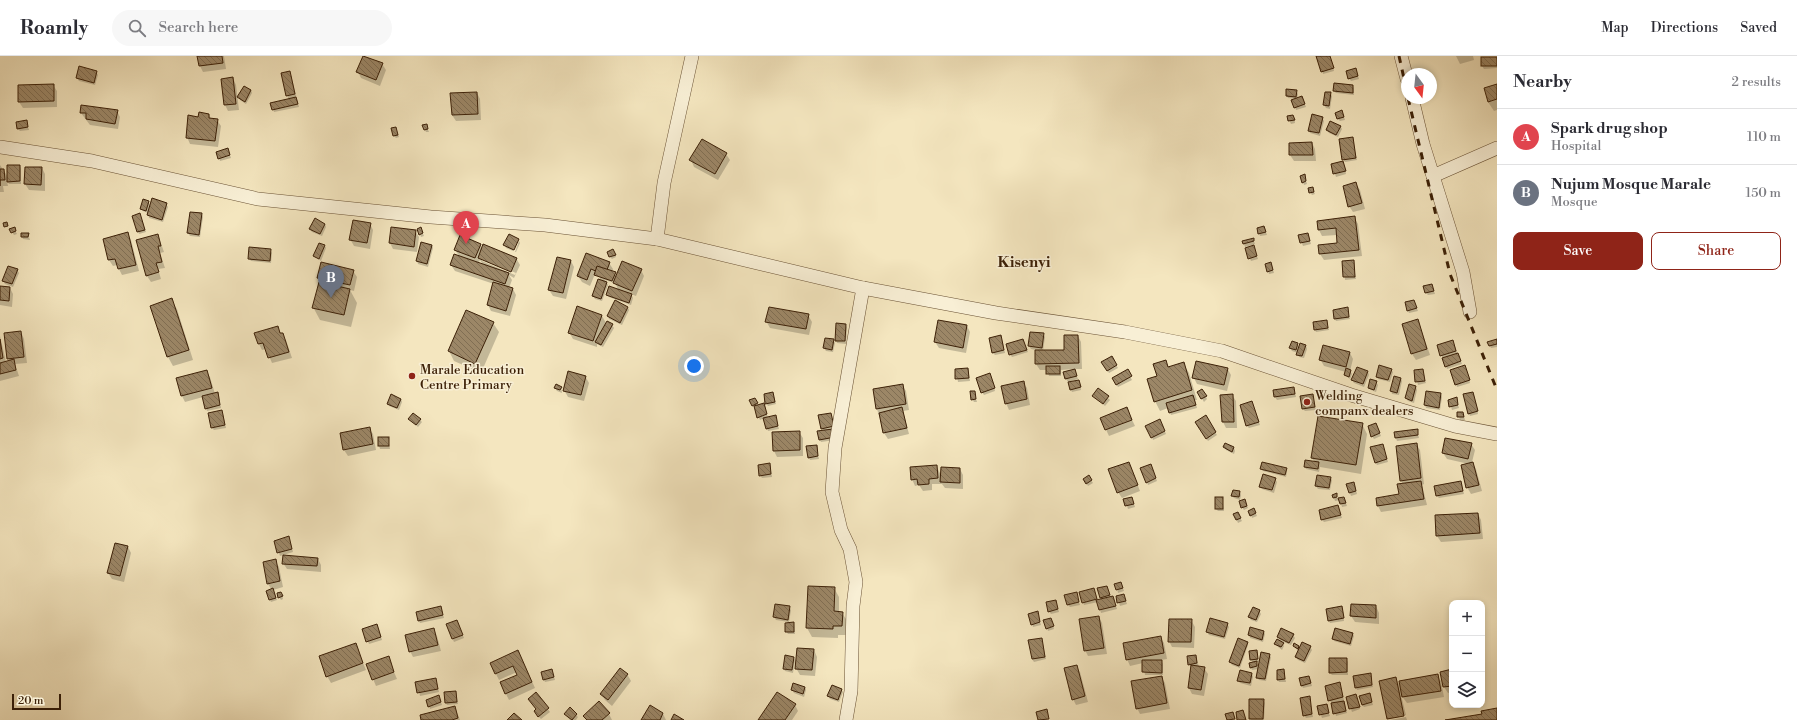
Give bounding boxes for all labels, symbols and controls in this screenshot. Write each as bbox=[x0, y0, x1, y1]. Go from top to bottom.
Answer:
search box bbox=[112, 10, 392, 46]
text: Roamly bbox=[20, 16, 88, 40]
icon: search bbox=[126, 17, 148, 39]
text: Search here bbox=[158, 18, 238, 37]
text: Map bbox=[1601, 19, 1629, 37]
text: Directions bbox=[1651, 19, 1718, 37]
text: Saved bbox=[1740, 19, 1777, 37]
north arrow bbox=[1401, 68, 1437, 104]
text: Nearby bbox=[1513, 71, 1572, 93]
text: 2 results bbox=[1732, 74, 1781, 90]
text: Spark drug shop bbox=[1551, 119, 1668, 138]
text: A bbox=[1521, 129, 1531, 145]
text: 110 m bbox=[1747, 129, 1781, 145]
text: Hospital bbox=[1551, 138, 1601, 154]
text: Nujum Mosque Marale bbox=[1551, 175, 1711, 194]
text: B bbox=[1521, 185, 1531, 201]
text: 150 m bbox=[1746, 185, 1781, 201]
text: Mosque bbox=[1551, 194, 1598, 210]
pin: A bbox=[453, 211, 479, 244]
button: Save bbox=[1513, 232, 1643, 270]
button: Share bbox=[1651, 232, 1781, 270]
district label: Kisenyi bbox=[997, 253, 1051, 272]
pin: B bbox=[318, 265, 344, 298]
your location bbox=[684, 356, 704, 376]
place label: Marale Education Centre Primary bbox=[420, 362, 524, 393]
marker: Marale Education Centre Primary bbox=[407, 371, 417, 381]
place label: Welding companx dealers bbox=[1314, 388, 1414, 419]
marker: Welding companx dealers bbox=[1302, 397, 1312, 407]
map controls bbox=[1449, 600, 1485, 708]
button: + bbox=[1449, 600, 1485, 636]
button: − bbox=[1449, 636, 1485, 672]
button: layers bbox=[1449, 672, 1485, 708]
scale bar bbox=[12, 692, 61, 711]
text: 20 m bbox=[18, 694, 43, 708]

